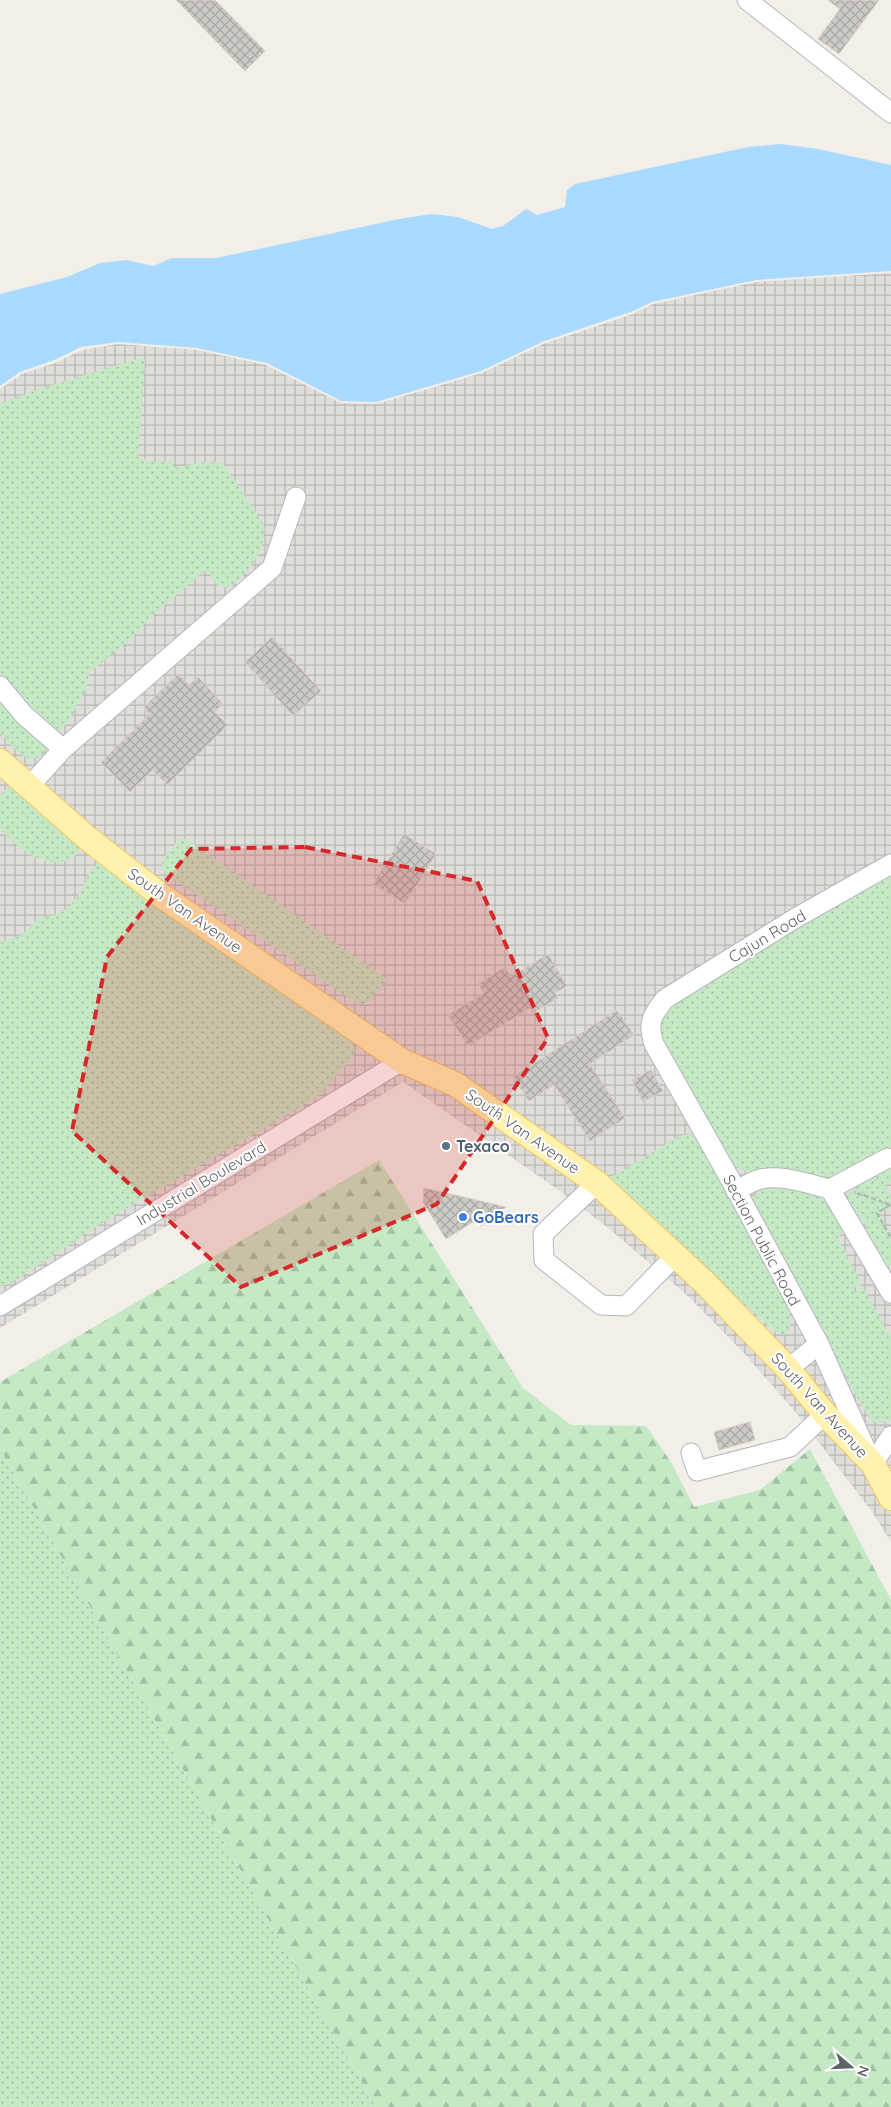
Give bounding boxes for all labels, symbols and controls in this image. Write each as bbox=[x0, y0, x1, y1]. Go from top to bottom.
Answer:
street label: South Van Avenue bbox=[124, 863, 246, 957]
street label: Cajun Road bbox=[725, 905, 809, 967]
street label: South Van Avenue bbox=[462, 1084, 584, 1178]
street label: Industrial Boulevard bbox=[132, 1136, 270, 1230]
place label: Texaco bbox=[456, 1136, 510, 1156]
marker: Texaco bbox=[440, 1140, 452, 1152]
street label: Section Public Road bbox=[719, 1171, 805, 1309]
place label: GoBears bbox=[473, 1207, 539, 1227]
marker: GoBears bbox=[457, 1211, 469, 1223]
street label: South Van Avenue bbox=[767, 1348, 873, 1462]
north arrow bbox=[826, 2042, 876, 2092]
text: N bbox=[853, 2063, 873, 2079]

